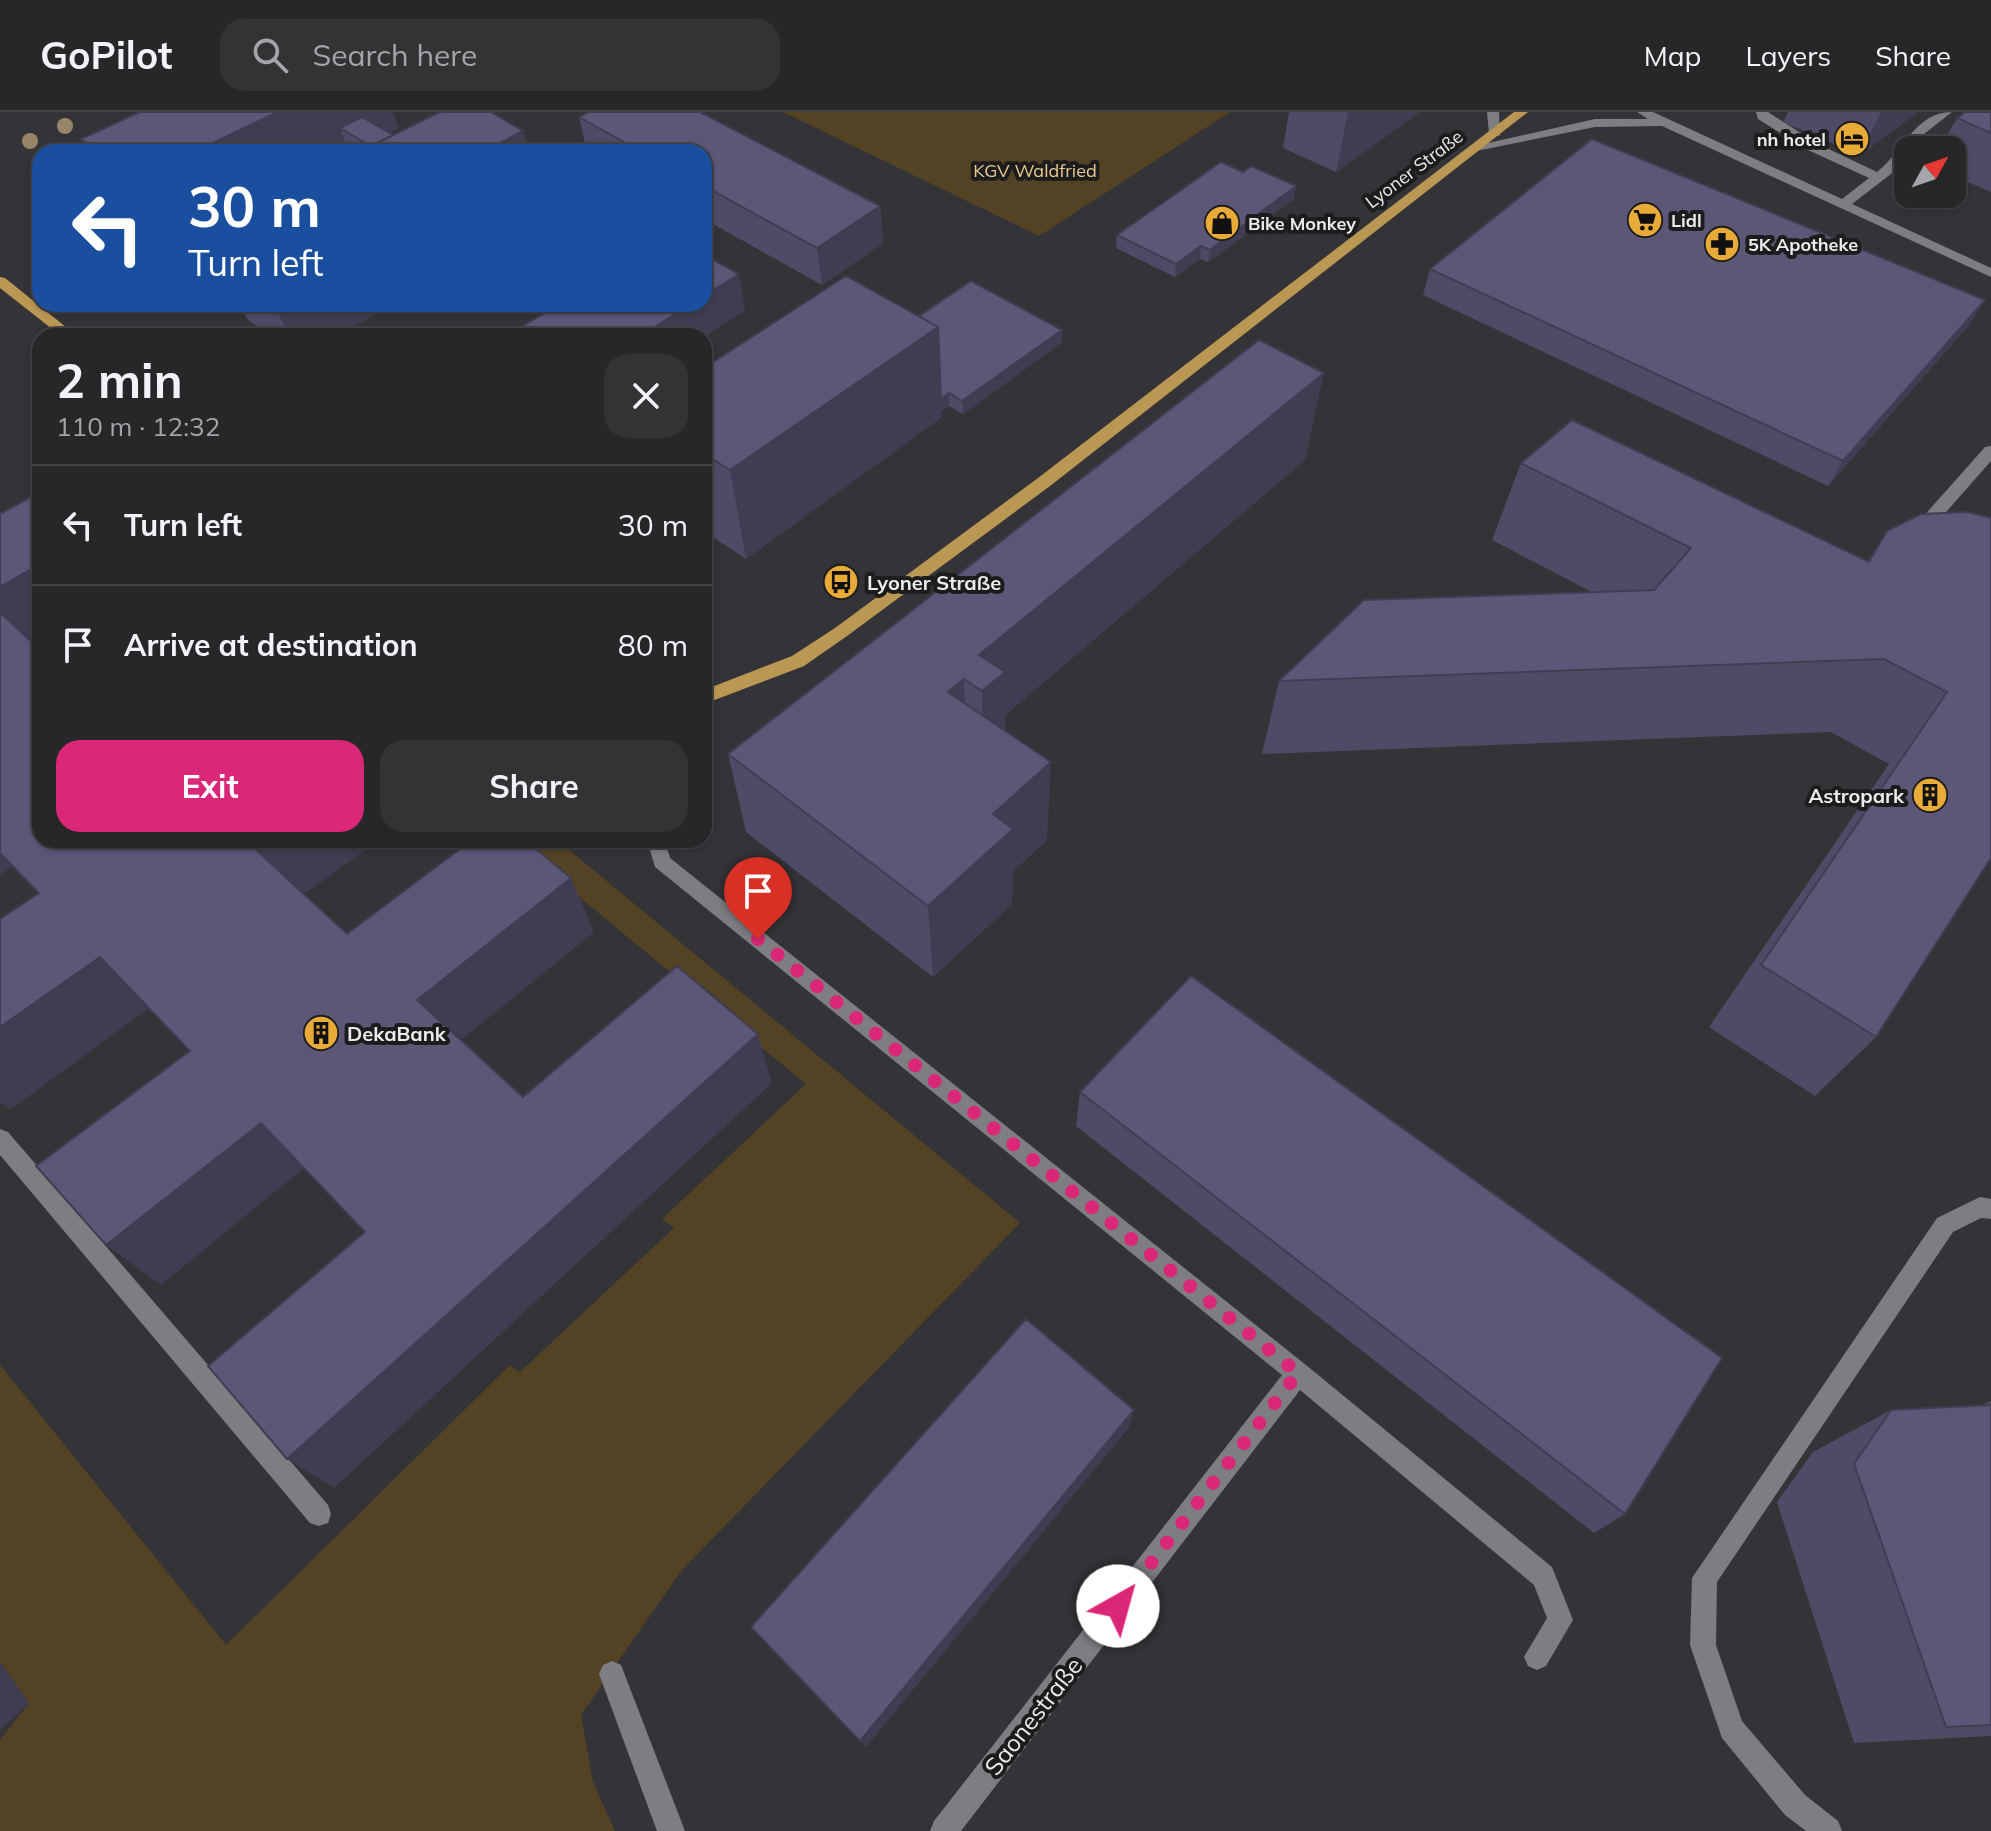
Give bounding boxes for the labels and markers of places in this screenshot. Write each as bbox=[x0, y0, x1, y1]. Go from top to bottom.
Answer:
hotel icon: nh hotel bbox=[1833, 120, 1871, 158]
place label: nh hotel bbox=[1757, 128, 1826, 151]
supermarket icon: Lidl bbox=[1626, 201, 1664, 239]
shop icon: Bike Monkey bbox=[1203, 204, 1241, 242]
place label: Lidl bbox=[1671, 209, 1702, 232]
place label: Bike Monkey bbox=[1248, 212, 1356, 235]
pharmacy icon: 5K Apotheke bbox=[1703, 225, 1741, 263]
place label: 5K Apotheke bbox=[1748, 233, 1858, 256]
bus stop icon: Lyoner Straße bbox=[822, 563, 860, 601]
place label: Lyoner Straße bbox=[867, 570, 1001, 595]
building icon: Astropark bbox=[1911, 776, 1949, 814]
place label: Astropark bbox=[1808, 783, 1905, 808]
pin bbox=[724, 857, 792, 939]
building icon: DekaBank bbox=[302, 1014, 340, 1052]
place label: DekaBank bbox=[347, 1021, 447, 1046]

